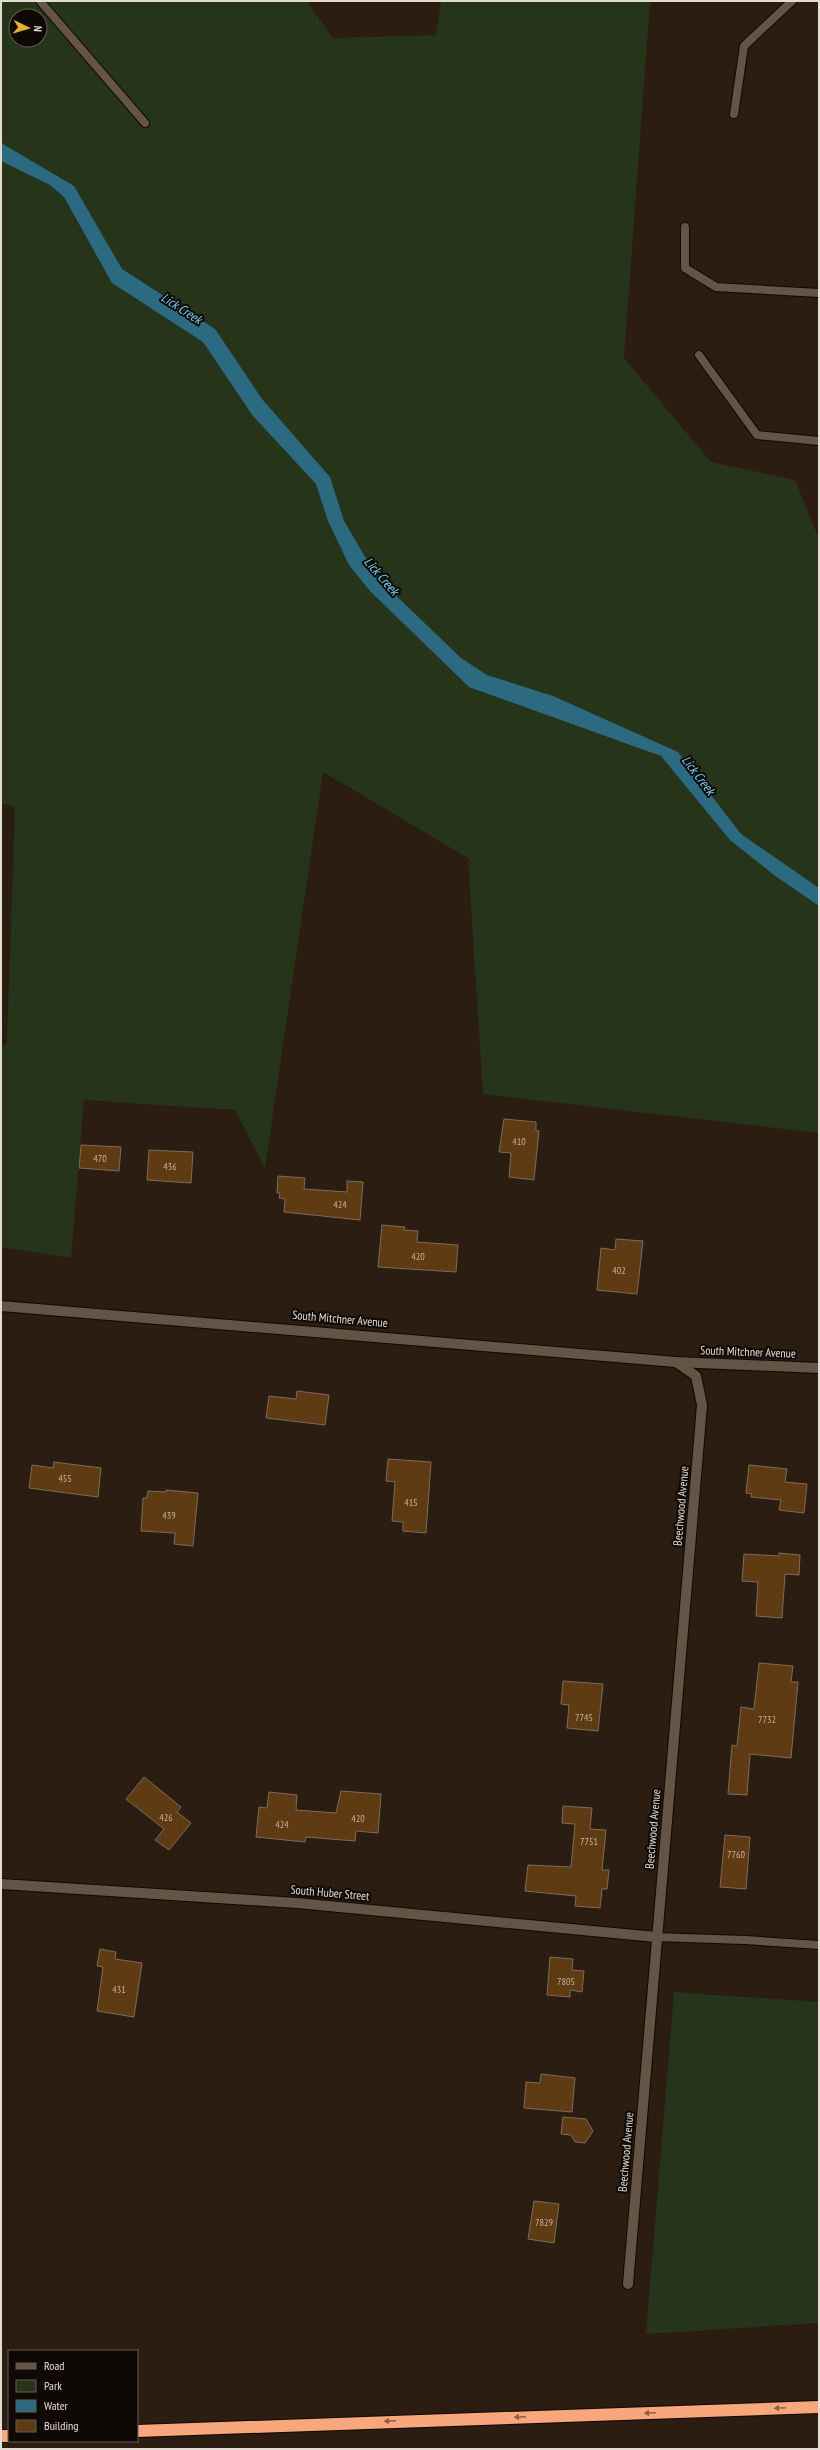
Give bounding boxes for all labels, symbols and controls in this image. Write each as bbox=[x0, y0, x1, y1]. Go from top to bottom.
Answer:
north arrow bbox=[8, 8, 48, 48]
text: N bbox=[31, 25, 45, 32]
water label: Lick Creek bbox=[158, 289, 207, 329]
water label: Lick Creek bbox=[360, 554, 404, 600]
water label: Lick Creek bbox=[678, 752, 720, 800]
house number: 410 bbox=[512, 1135, 526, 1148]
house number: 470 bbox=[93, 1152, 107, 1165]
house number: 436 bbox=[163, 1160, 177, 1173]
house number: 424 bbox=[333, 1198, 347, 1211]
house number: 420 bbox=[411, 1250, 425, 1263]
house number: 402 bbox=[612, 1264, 626, 1277]
street label: South Mitchner Avenue bbox=[292, 1307, 388, 1330]
street label: South Mitchner Avenue bbox=[700, 1342, 796, 1361]
street label: Beechwood Avenue bbox=[670, 1465, 691, 1546]
house number: 455 bbox=[58, 1472, 72, 1485]
house number: 415 bbox=[404, 1496, 418, 1509]
house number: 439 bbox=[162, 1509, 176, 1522]
house number: 7745 bbox=[575, 1711, 593, 1724]
house number: 7732 bbox=[758, 1713, 776, 1726]
street label: Beechwood Avenue bbox=[642, 1788, 663, 1869]
house number: 426 bbox=[159, 1811, 173, 1824]
house number: 420 bbox=[351, 1812, 365, 1825]
house number: 424 bbox=[275, 1818, 289, 1831]
house number: 7751 bbox=[580, 1835, 598, 1848]
house number: 7760 bbox=[727, 1848, 746, 1861]
street label: South Huber Street bbox=[290, 1882, 371, 1903]
house number: 7805 bbox=[557, 1975, 575, 1988]
house number: 431 bbox=[112, 1983, 126, 1996]
street label: Beechwood Avenue bbox=[615, 2111, 636, 2192]
house number: 7829 bbox=[535, 2216, 553, 2229]
legend bbox=[8, 2350, 138, 2442]
text: Road bbox=[44, 2358, 64, 2373]
text: Park bbox=[44, 2378, 62, 2393]
text: Water bbox=[44, 2398, 69, 2413]
one-way arrow bbox=[774, 2405, 786, 2412]
one-way arrow bbox=[644, 2409, 656, 2416]
one-way arrow bbox=[513, 2414, 526, 2420]
text: Building bbox=[44, 2418, 79, 2433]
one-way arrow bbox=[384, 2418, 396, 2425]

